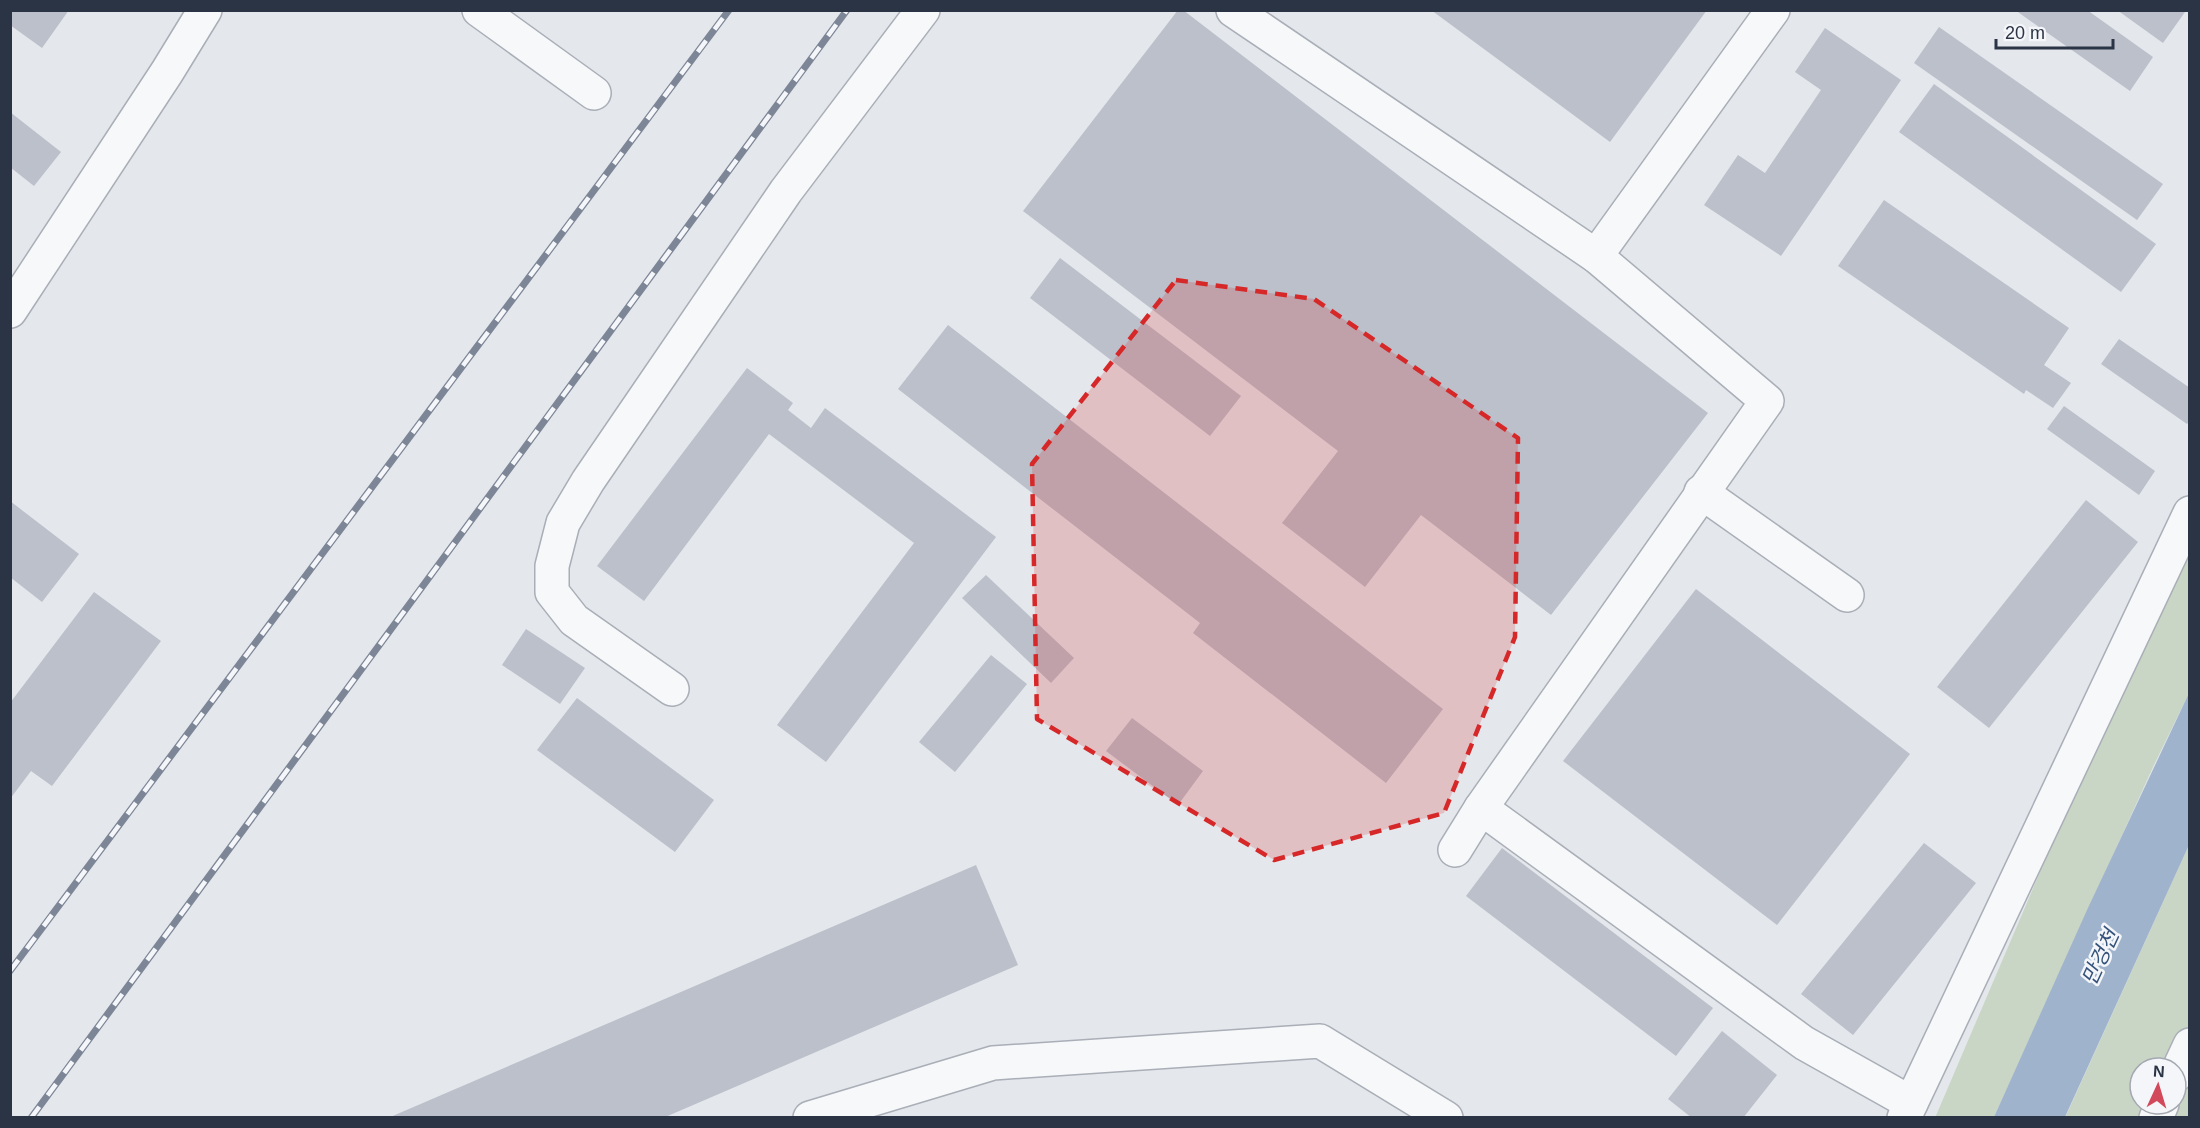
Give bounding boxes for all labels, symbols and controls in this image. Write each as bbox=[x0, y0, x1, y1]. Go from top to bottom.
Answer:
scale bar bbox=[1996, 12, 2113, 50]
text: 20 m bbox=[2005, 23, 2045, 43]
water label: 만겅천 bbox=[2077, 923, 2124, 988]
north arrow bbox=[2128, 1056, 2188, 1116]
text: N bbox=[2153, 1063, 2165, 1080]

